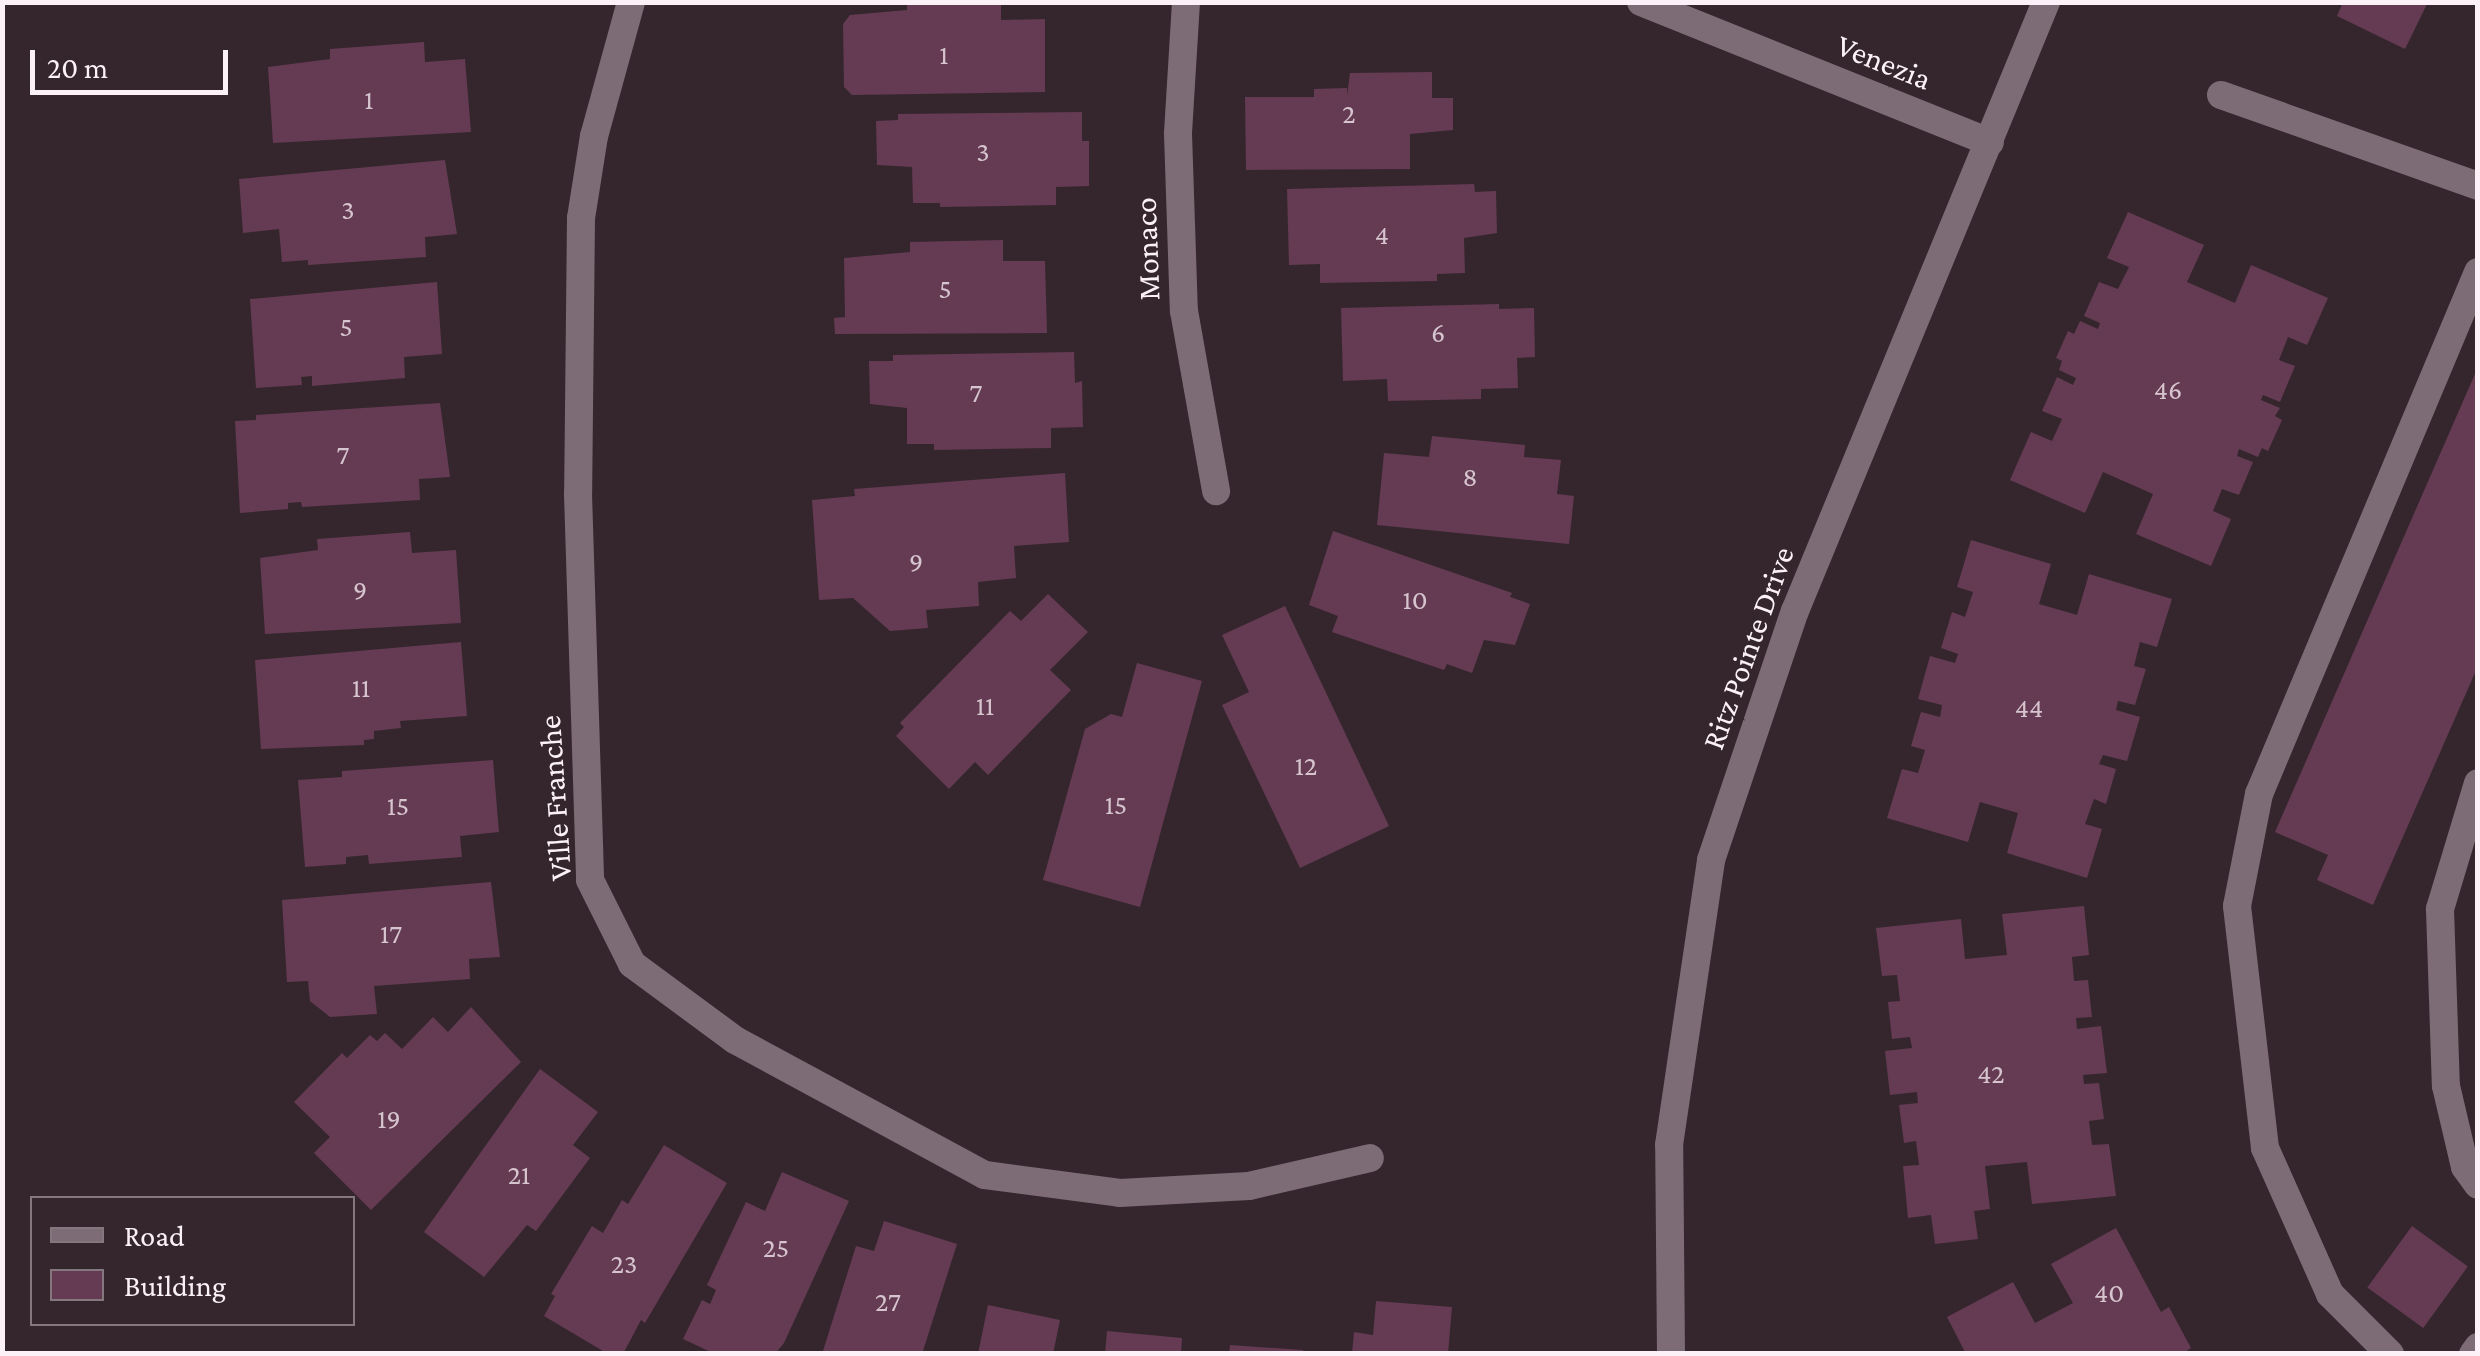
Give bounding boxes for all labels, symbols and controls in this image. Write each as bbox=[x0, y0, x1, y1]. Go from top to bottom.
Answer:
street label: Venezia bbox=[1831, 26, 1937, 98]
scale bar bbox=[35, 30, 232, 92]
house number: 1 bbox=[939, 38, 949, 72]
text: 20 m bbox=[47, 51, 108, 84]
house number: 1 bbox=[364, 83, 374, 117]
house number: 2 bbox=[1342, 97, 1356, 131]
house number: 3 bbox=[976, 135, 990, 169]
house number: 3 bbox=[341, 193, 355, 227]
street label: Monaco bbox=[1126, 197, 1168, 301]
house number: 4 bbox=[1375, 218, 1389, 252]
house number: 5 bbox=[938, 272, 952, 306]
house number: 5 bbox=[339, 310, 353, 344]
house number: 6 bbox=[1431, 316, 1445, 350]
house number: 46 bbox=[2154, 373, 2182, 407]
house number: 7 bbox=[970, 376, 982, 410]
house number: 7 bbox=[337, 438, 349, 472]
house number: 8 bbox=[1462, 460, 1478, 494]
street label: Ritz Pointe Drive bbox=[1694, 541, 1802, 755]
house number: 9 bbox=[909, 545, 923, 579]
house number: 9 bbox=[353, 573, 367, 607]
house number: 10 bbox=[1402, 583, 1428, 617]
house number: 11 bbox=[352, 671, 370, 705]
house number: 11 bbox=[976, 689, 994, 723]
house number: 44 bbox=[2015, 691, 2043, 725]
street label: Ville Franche bbox=[530, 714, 580, 882]
house number: 12 bbox=[1295, 749, 1317, 783]
house number: 15 bbox=[1105, 788, 1127, 822]
house number: 15 bbox=[387, 789, 409, 823]
house number: 17 bbox=[380, 917, 402, 951]
house number: 42 bbox=[1977, 1057, 2005, 1091]
house number: 19 bbox=[377, 1102, 401, 1136]
house number: 21 bbox=[508, 1158, 530, 1192]
legend bbox=[30, 1196, 355, 1326]
text: Road bbox=[124, 1219, 185, 1252]
house number: 25 bbox=[763, 1231, 789, 1265]
house number: 23 bbox=[611, 1247, 637, 1281]
text: Building bbox=[124, 1269, 226, 1302]
house number: 40 bbox=[2094, 1276, 2124, 1310]
house number: 27 bbox=[875, 1285, 901, 1319]

